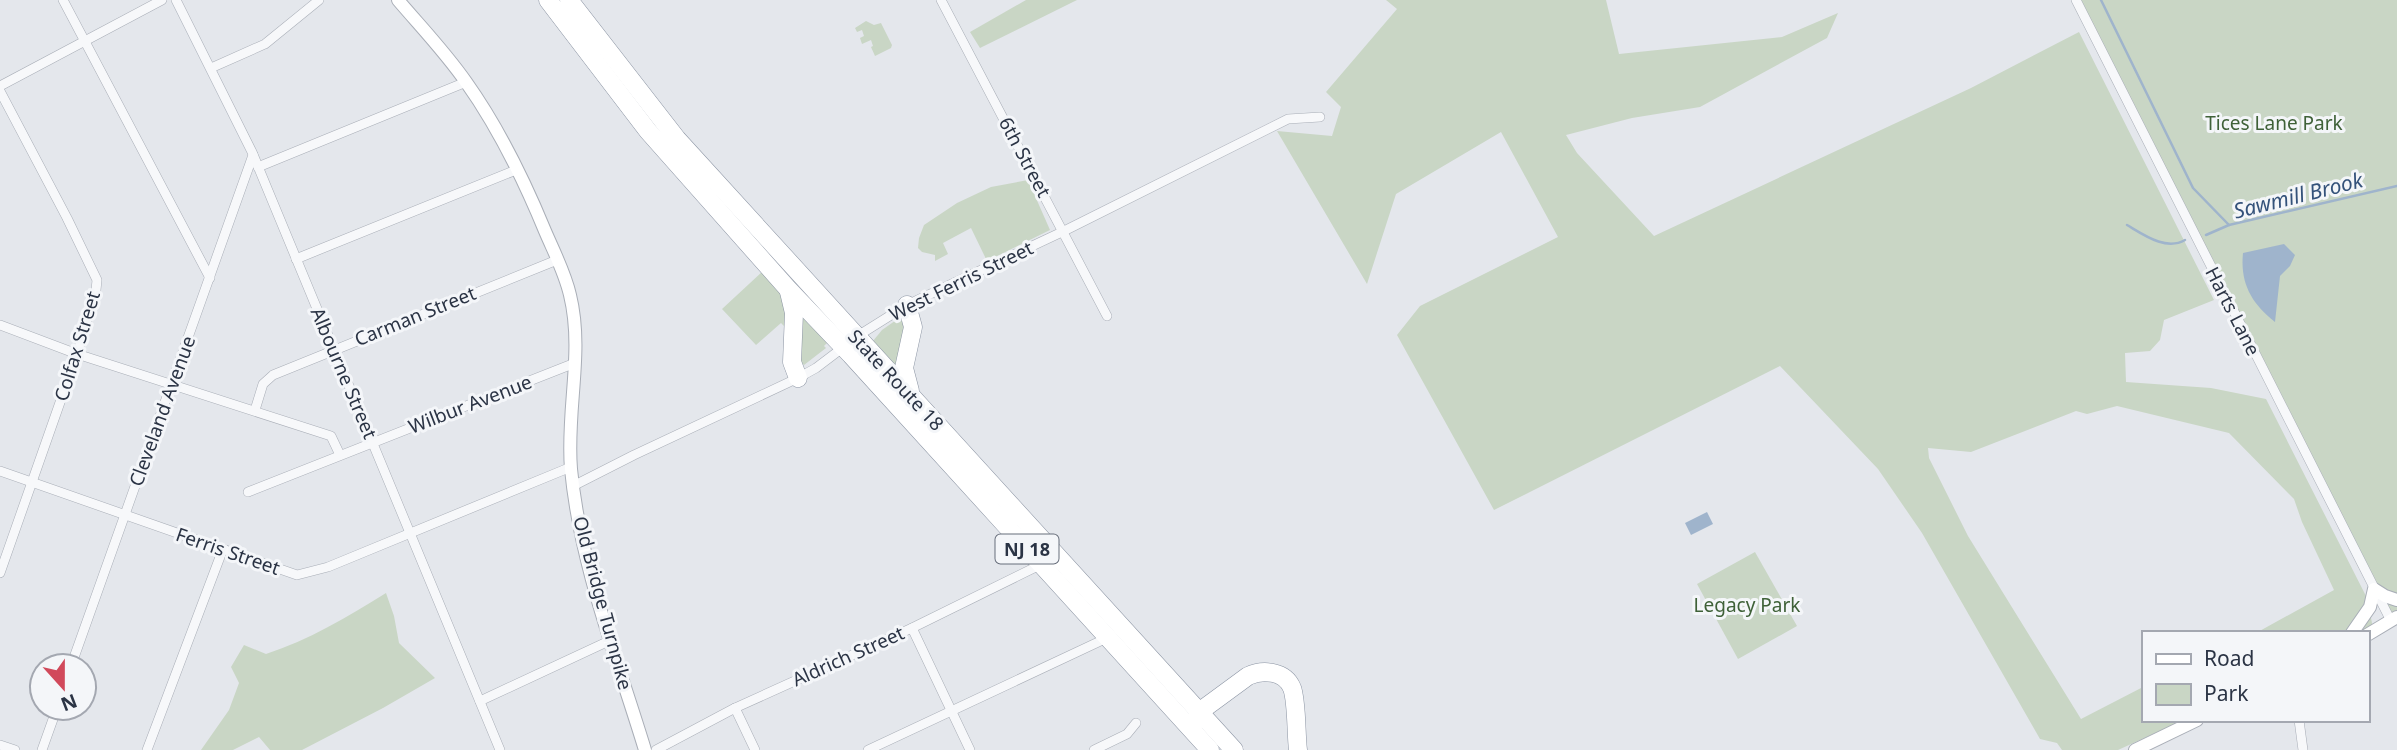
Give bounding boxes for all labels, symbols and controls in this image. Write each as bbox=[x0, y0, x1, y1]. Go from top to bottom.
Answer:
park label: Tices Lane Park bbox=[2205, 110, 2343, 136]
street label: 6th Street bbox=[993, 112, 1057, 202]
water label: Sawmill Brook bbox=[2230, 165, 2367, 225]
street label: West Ferris Street bbox=[885, 235, 1037, 327]
street label: Harts Lane bbox=[2199, 262, 2267, 360]
street label: Carman Street bbox=[350, 280, 480, 352]
street label: Colfax Street bbox=[48, 288, 106, 404]
street label: Albourne Street bbox=[305, 303, 383, 443]
street label: State Route 18 bbox=[842, 324, 950, 436]
street label: Cleveland Avenue bbox=[123, 332, 201, 490]
street label: Wilbur Avenue bbox=[404, 368, 536, 440]
street label: Old Bridge Turnpike bbox=[567, 513, 639, 693]
street label: Ferris Street bbox=[173, 521, 284, 581]
road number: NJ 18 bbox=[996, 534, 1058, 564]
park label: Legacy Park bbox=[1694, 592, 1800, 618]
street label: Aldrich Street bbox=[788, 620, 908, 692]
legend bbox=[2142, 631, 2369, 722]
text: Road bbox=[2204, 644, 2254, 672]
north arrow bbox=[28, 652, 98, 722]
text: Park bbox=[2204, 679, 2249, 707]
text: N bbox=[57, 688, 81, 718]

